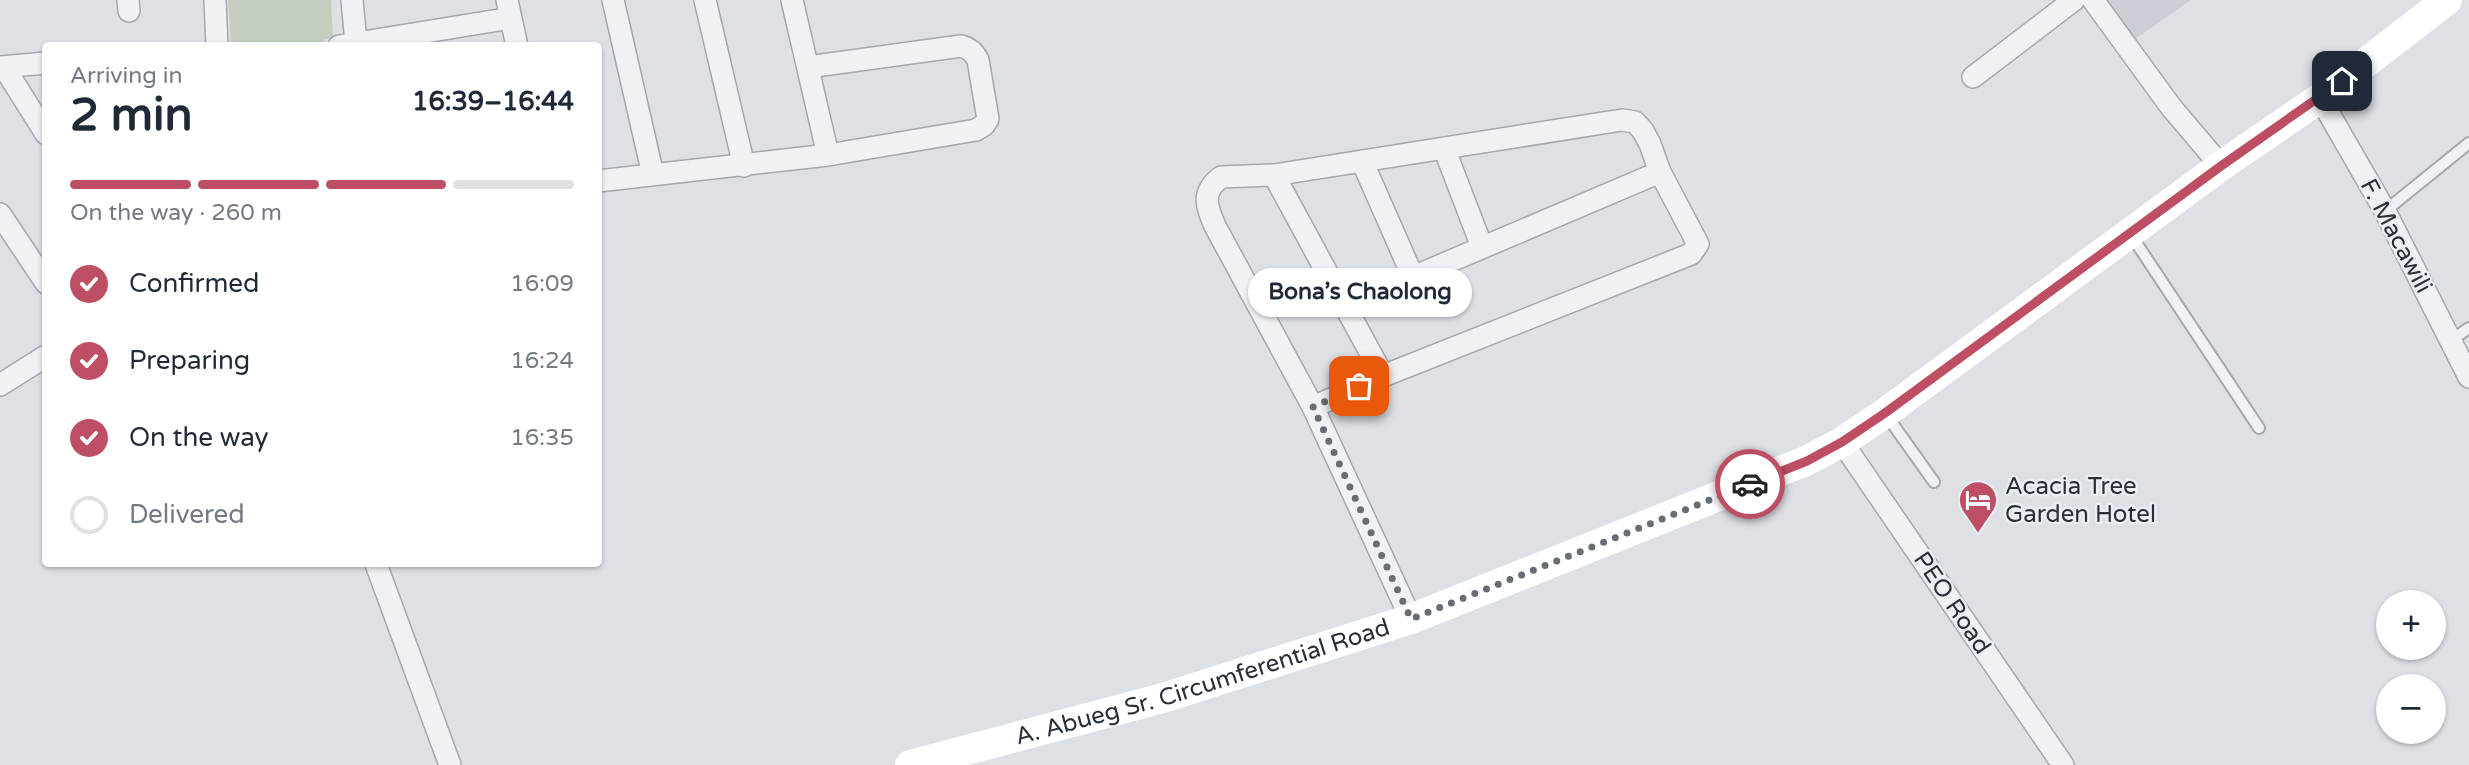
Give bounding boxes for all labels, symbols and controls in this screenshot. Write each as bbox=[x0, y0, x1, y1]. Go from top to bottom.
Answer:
pin bbox=[2312, 51, 2372, 111]
text: Arriving in bbox=[70, 62, 183, 90]
icon: home bbox=[2323, 62, 2361, 100]
text: 16:39–16:44 bbox=[412, 86, 574, 117]
text: 2 min bbox=[70, 88, 193, 143]
street label: F. Macawili bbox=[2354, 174, 2438, 298]
text: On the way · 260 m bbox=[70, 199, 282, 227]
icon: check bbox=[70, 265, 108, 303]
callout: Bona’s Chaolong bbox=[1247, 267, 1471, 316]
text: Confirmed bbox=[129, 268, 259, 299]
text: 16:09 bbox=[510, 270, 574, 298]
text: Bona’s Chaolong bbox=[1268, 278, 1452, 306]
icon: check bbox=[70, 342, 108, 380]
text: Preparing bbox=[129, 345, 250, 376]
text: 16:24 bbox=[510, 347, 574, 375]
pin bbox=[1329, 356, 1389, 416]
icon: bag bbox=[1340, 367, 1378, 405]
icon: check bbox=[70, 419, 108, 457]
text: On the way bbox=[129, 422, 269, 453]
text: 16:35 bbox=[510, 424, 574, 452]
courier bbox=[1715, 449, 1785, 519]
icon: car bbox=[1731, 465, 1769, 503]
place label: Acacia Tree Garden Hotel bbox=[2005, 472, 2156, 529]
hotel icon: Acacia Tree Garden Hotel bbox=[1957, 479, 1999, 534]
text: Delivered bbox=[129, 499, 245, 530]
street label: PEO Road bbox=[1907, 546, 1997, 660]
map controls bbox=[2376, 590, 2446, 744]
button: + bbox=[2376, 590, 2446, 660]
street label: A. Abueg Sr. Circumferential Road bbox=[1012, 612, 1393, 751]
button: − bbox=[2376, 674, 2446, 744]

